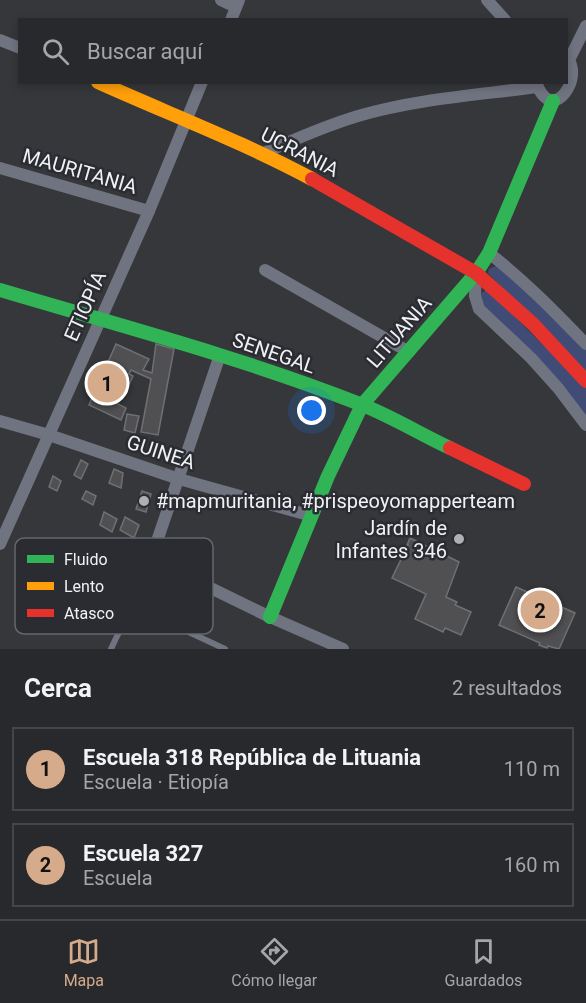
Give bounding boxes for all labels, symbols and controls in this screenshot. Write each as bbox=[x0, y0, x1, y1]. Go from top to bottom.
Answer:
search box bbox=[18, 18, 568, 84]
icon: search bbox=[39, 35, 72, 68]
text: Buscar aquí bbox=[87, 39, 203, 64]
street label: UCRANIA bbox=[257, 122, 343, 182]
street label: MAURITANIA bbox=[20, 143, 140, 199]
street label: ETIOPÍA bbox=[59, 267, 111, 345]
street label: LITUANIA bbox=[362, 291, 436, 373]
street label: SENEGAL bbox=[229, 328, 319, 378]
pin: 1 bbox=[88, 360, 126, 406]
your location bbox=[297, 396, 326, 425]
street label: GUINEA bbox=[124, 430, 198, 474]
place label: #mapmuritania, #prispeoyomapperteam bbox=[156, 489, 515, 513]
marker: #mapmuritania, #prispeoyomapperteam bbox=[137, 494, 151, 508]
place label: Jardín de Infantes 346 bbox=[335, 516, 447, 563]
marker: Jardín de Infantes 346 bbox=[452, 532, 466, 546]
legend bbox=[15, 538, 213, 634]
text: Fluido bbox=[64, 550, 108, 569]
text: Lento bbox=[64, 577, 104, 596]
pin: 2 bbox=[520, 588, 560, 632]
text: Atasco bbox=[64, 604, 114, 623]
text: Cerca bbox=[24, 673, 92, 703]
text: 2 resultados bbox=[452, 676, 562, 700]
text: Escuela 318 República de Lituania bbox=[83, 745, 421, 770]
text: 1 bbox=[40, 757, 51, 781]
text: 110 m bbox=[504, 757, 560, 781]
text: Escuela · Etiopía bbox=[83, 770, 229, 794]
text: Escuela 327 bbox=[83, 841, 203, 866]
text: 2 bbox=[40, 853, 51, 877]
text: 160 m bbox=[504, 853, 560, 877]
text: Escuela bbox=[83, 866, 153, 890]
tab: Mapa bbox=[64, 935, 104, 990]
tab: Cómo llegar bbox=[231, 935, 317, 990]
tab: Guardados bbox=[445, 935, 522, 990]

